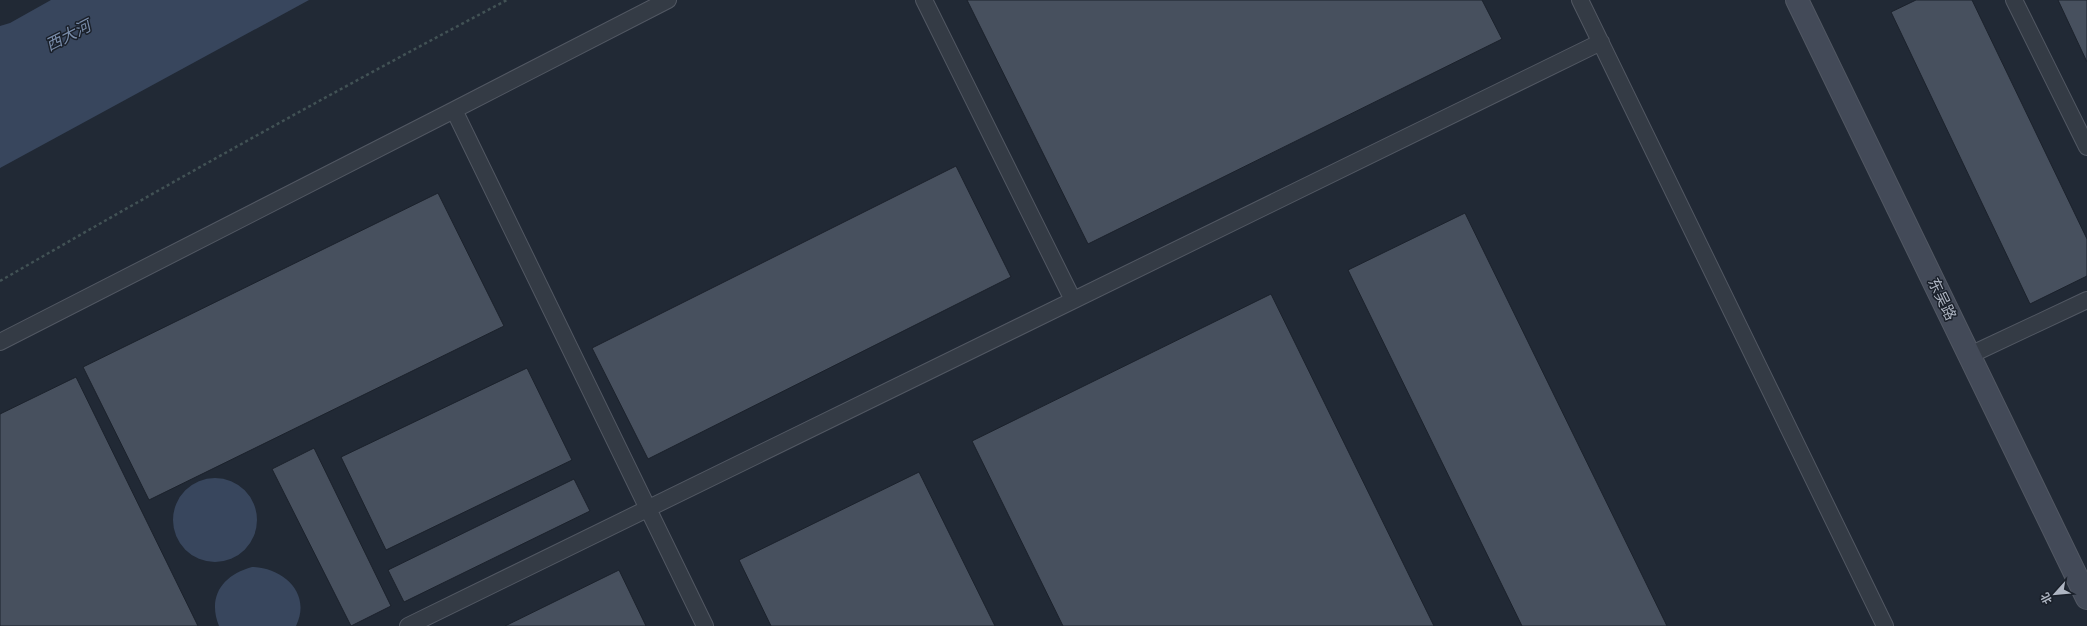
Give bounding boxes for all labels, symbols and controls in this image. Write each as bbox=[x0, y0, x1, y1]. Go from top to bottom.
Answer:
water label: 西大河 bbox=[43, 15, 97, 56]
street label: 东吴路 bbox=[1924, 275, 1960, 323]
north arrow bbox=[2035, 574, 2075, 614]
text: 北 bbox=[2038, 590, 2055, 606]

